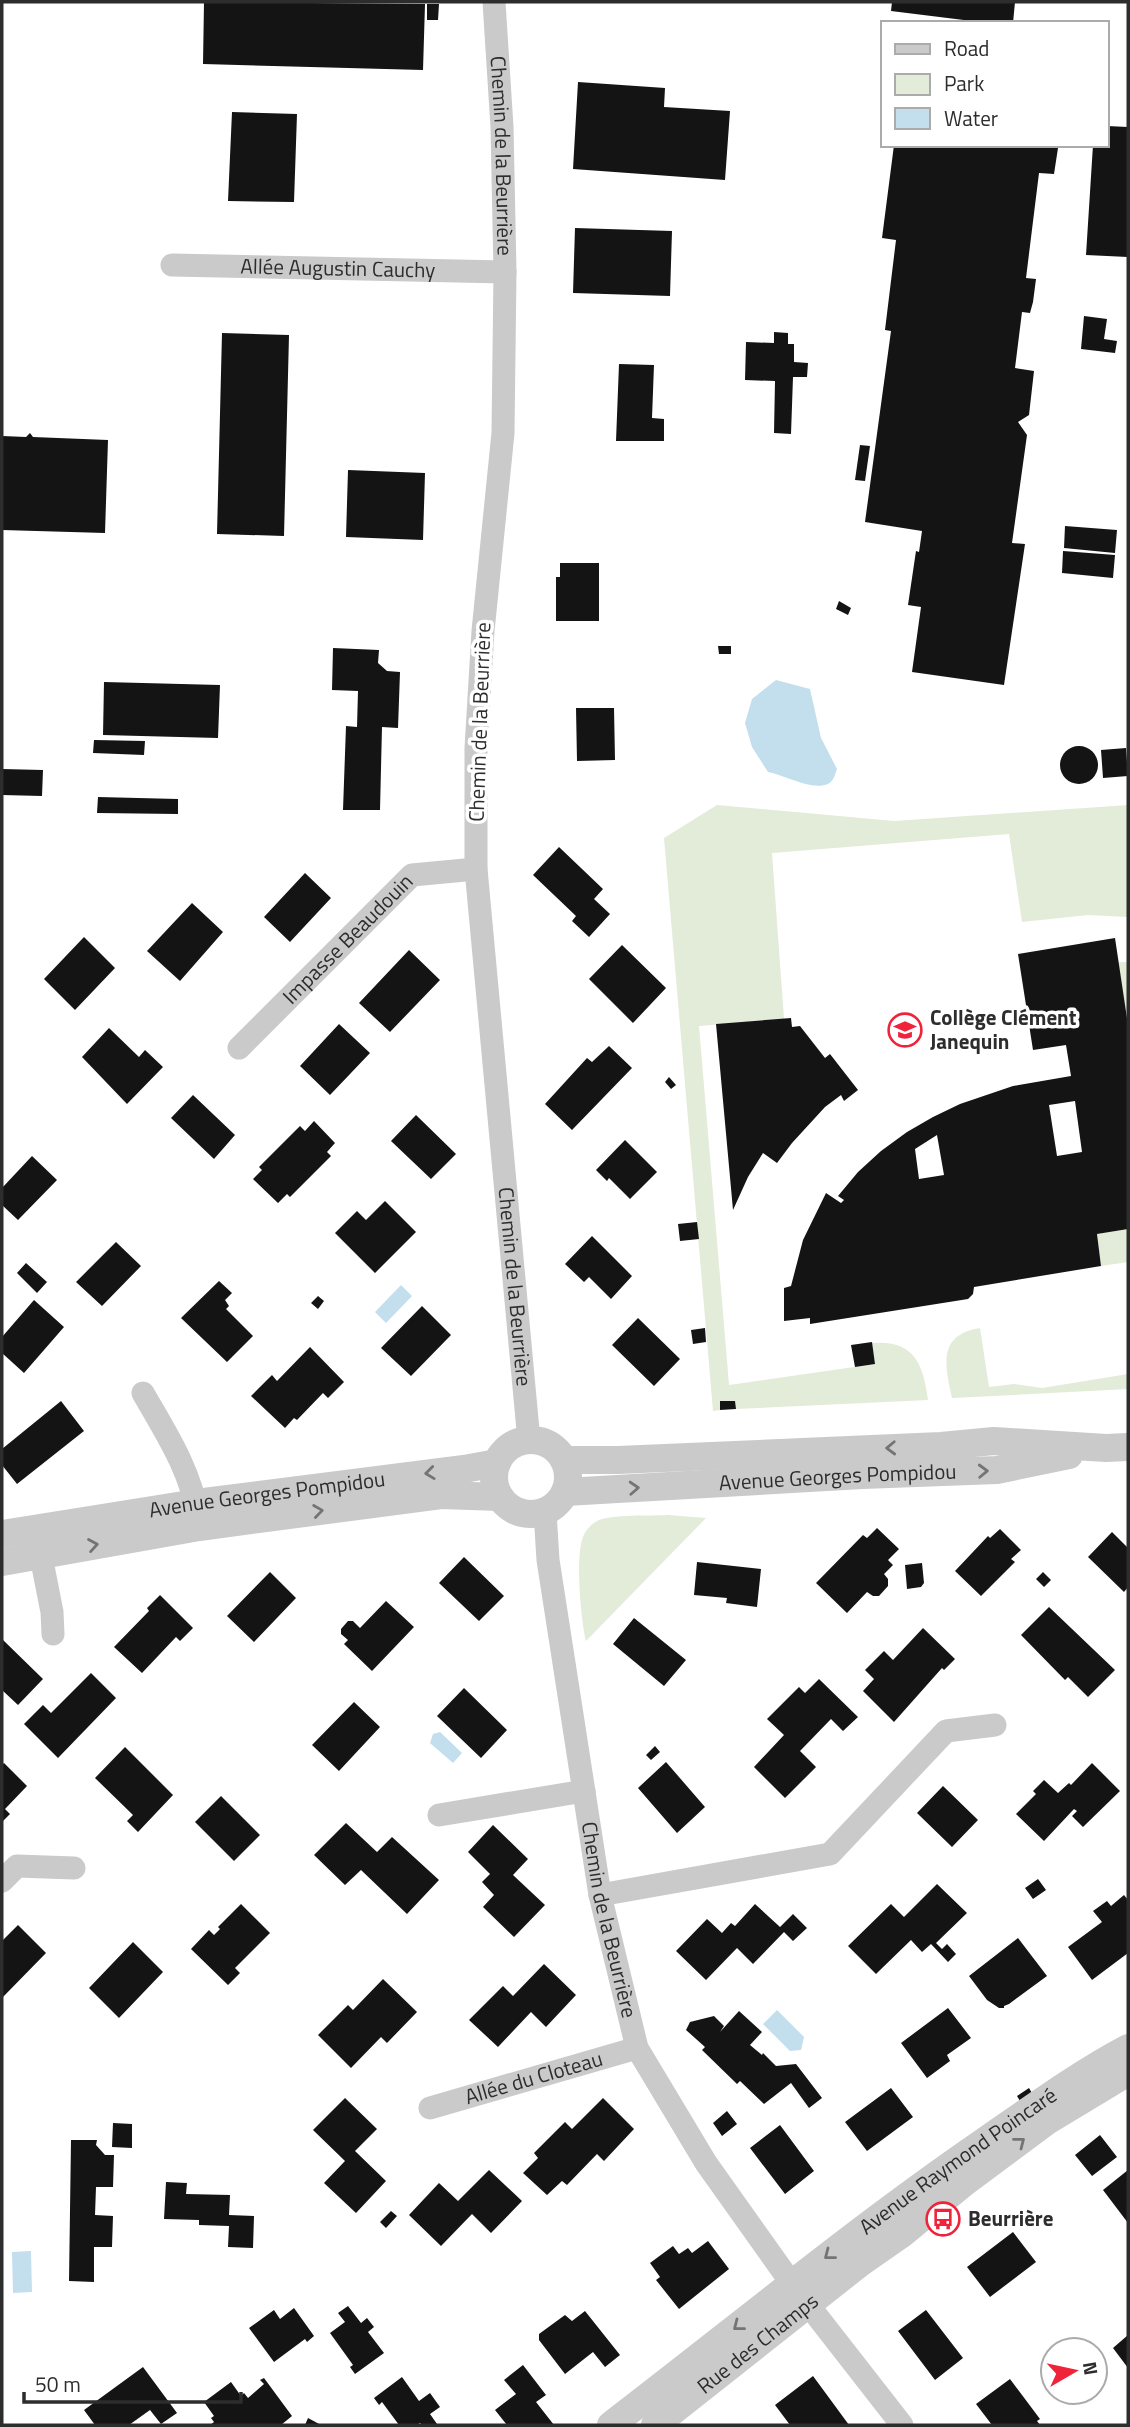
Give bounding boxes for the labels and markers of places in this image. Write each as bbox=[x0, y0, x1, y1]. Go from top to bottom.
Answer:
place label: Collège Clément Janequin bbox=[930, 1001, 1077, 1057]
school or university icon: Collège Clément Janequin bbox=[886, 1011, 924, 1049]
bus stop icon: Beurrière bbox=[924, 2200, 962, 2238]
place label: Beurrière bbox=[968, 2202, 1053, 2234]

